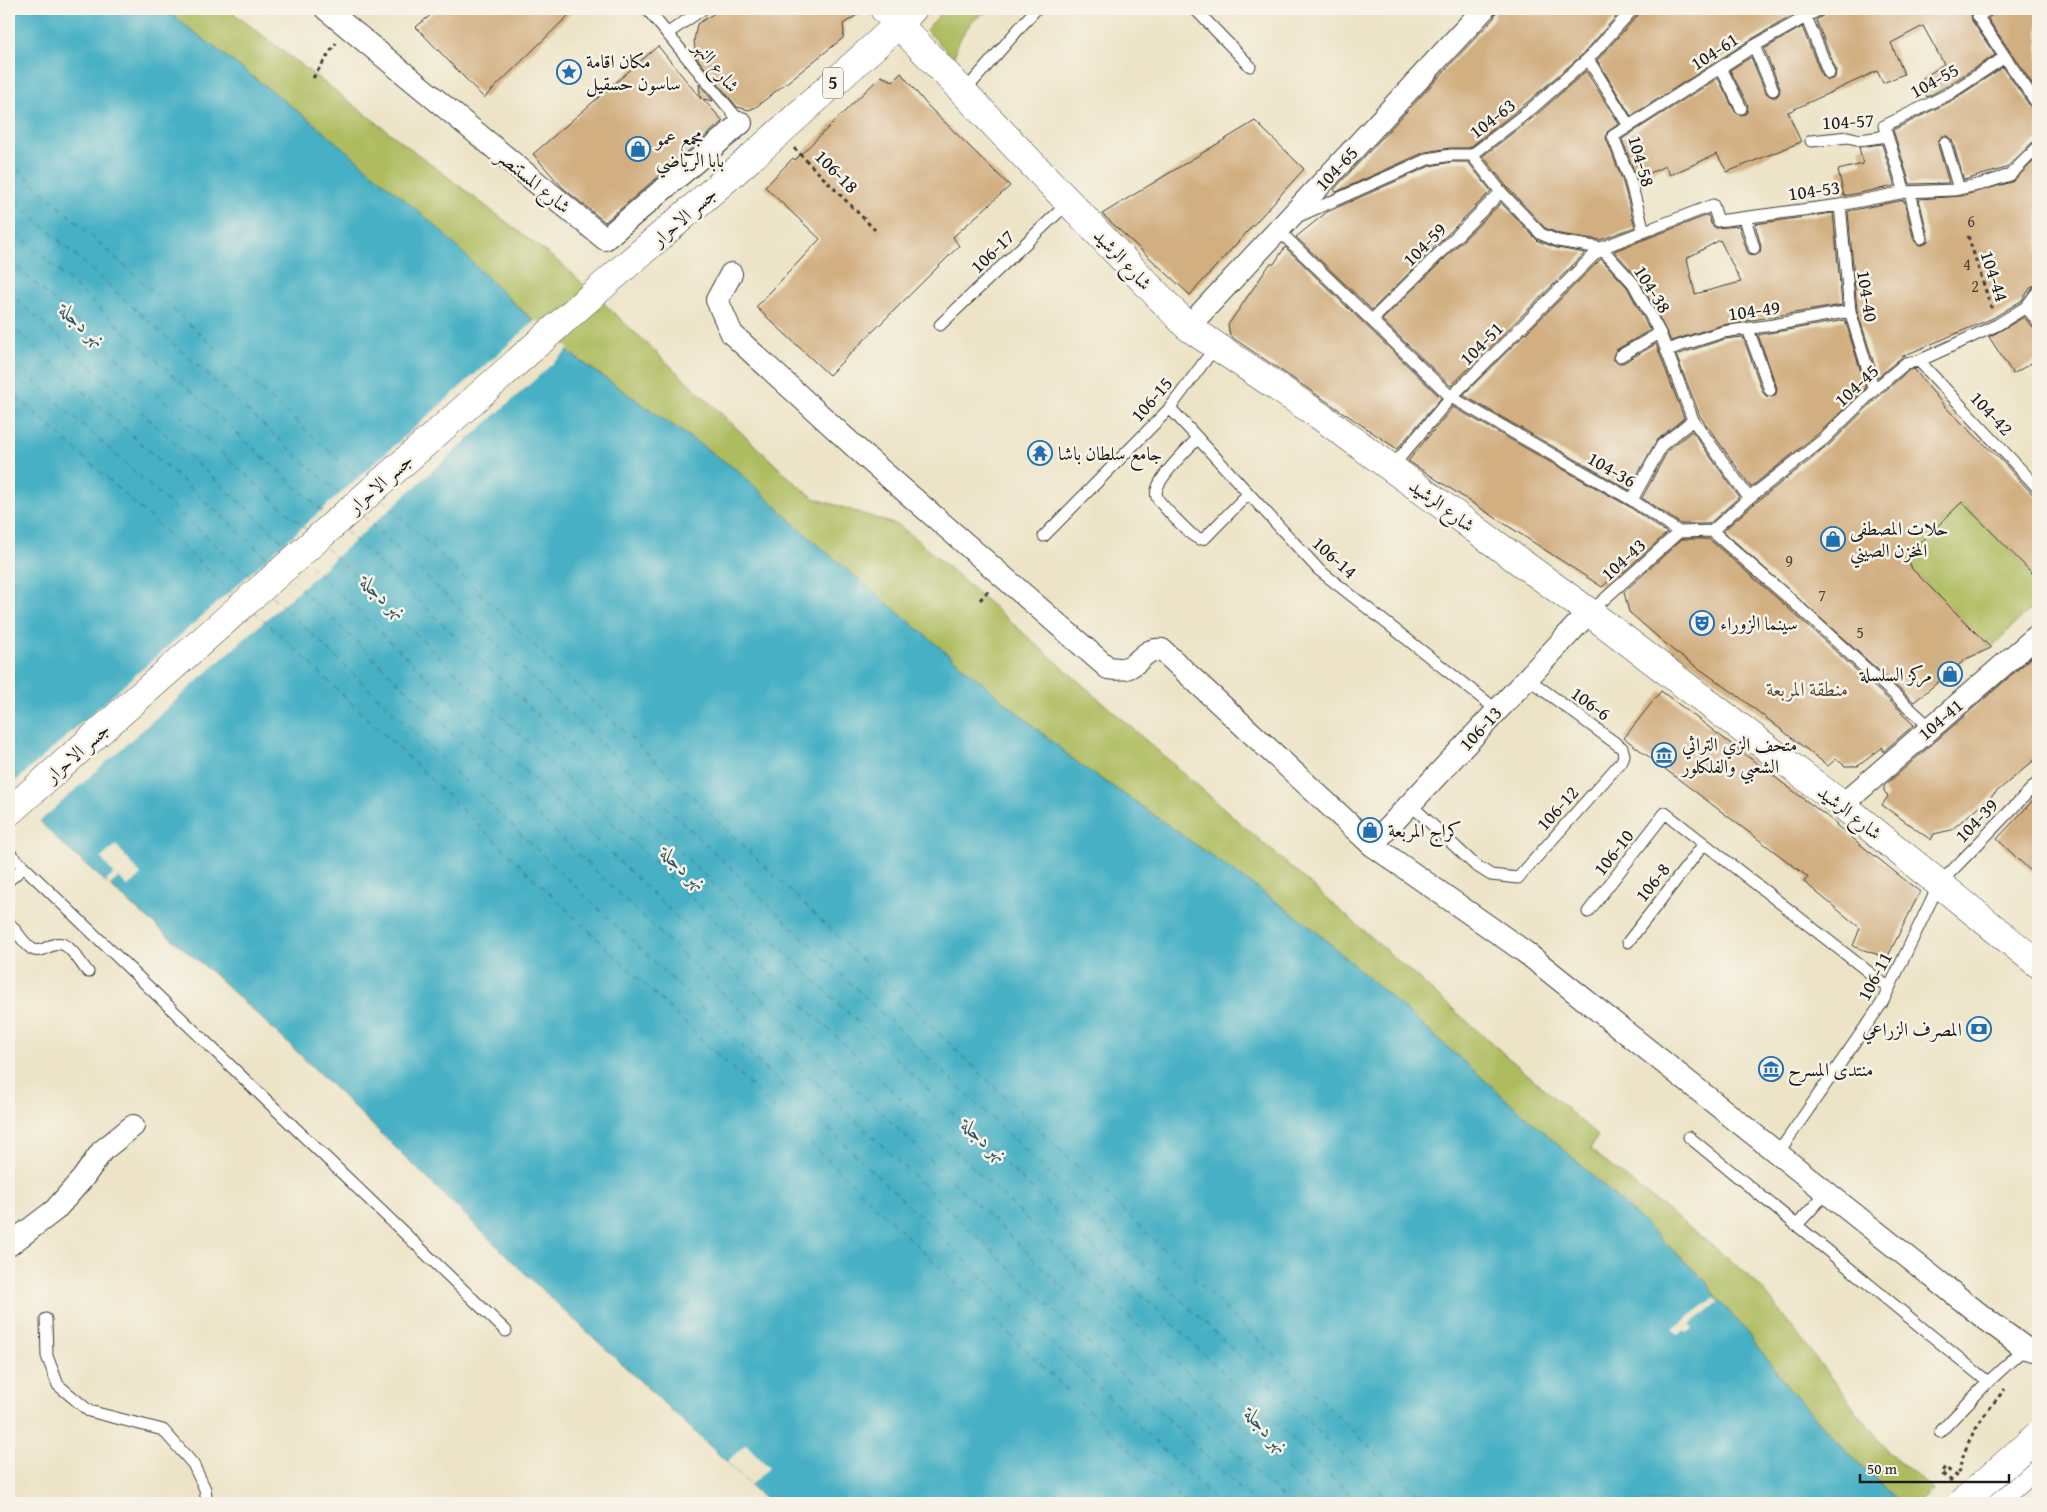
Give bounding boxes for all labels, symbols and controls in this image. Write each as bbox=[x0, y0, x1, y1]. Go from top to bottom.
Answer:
street label: 104-61 bbox=[1684, 25, 1744, 77]
street label: شارع النهر bbox=[684, 32, 747, 99]
place label: مكان اقامة ساسون حسقيل bbox=[586, 47, 681, 97]
street label: 104-55 bbox=[1904, 55, 1964, 105]
place icon: مكان اقامة ساسون حسقيل bbox=[556, 59, 582, 85]
road number: 5 bbox=[823, 68, 843, 99]
street label: 104-63 bbox=[1463, 91, 1521, 145]
street label: 104-57 bbox=[1821, 106, 1875, 136]
place label: مجمع عمو بابا الرياضي bbox=[654, 124, 724, 178]
street label: 104-58 bbox=[1621, 132, 1663, 190]
shop icon: مجمع عمو بابا الرياضي bbox=[625, 136, 651, 162]
street label: 104-65 bbox=[1308, 139, 1364, 197]
street label: شارع المستنصر bbox=[488, 141, 577, 221]
street label: 106-18 bbox=[809, 143, 865, 199]
street label: 104-53 bbox=[1786, 172, 1842, 208]
street label: جسر الاحرار bbox=[643, 179, 723, 254]
house number: 6 bbox=[1967, 209, 1975, 233]
street label: 104-59 bbox=[1396, 216, 1452, 272]
street label: شارع الرشيد bbox=[1086, 222, 1159, 297]
street label: 106-17 bbox=[963, 223, 1021, 279]
street label: 104-44 bbox=[1974, 247, 2016, 305]
house number: 4 bbox=[1963, 252, 1971, 276]
street label: 104-38 bbox=[1627, 259, 1679, 319]
street label: 104-40 bbox=[1850, 268, 1886, 324]
house number: 2 bbox=[1971, 274, 1979, 298]
street label: 104-49 bbox=[1726, 292, 1782, 328]
water label: نهر دجلة bbox=[51, 294, 113, 354]
street label: 104-51 bbox=[1453, 315, 1509, 371]
street label: 104-45 bbox=[1827, 357, 1885, 413]
street label: 106-15 bbox=[1123, 370, 1179, 428]
street label: 104-42 bbox=[1964, 384, 2020, 442]
place label: جامع سلطان باشا bbox=[1058, 439, 1162, 471]
temple icon: جامع سلطان باشا bbox=[1027, 440, 1053, 466]
street label: 104-36 bbox=[1582, 444, 1642, 494]
street label: جسر الاحرار bbox=[340, 446, 419, 521]
street label: شارع الرشيد bbox=[1402, 472, 1481, 540]
place label: حلات المصطفى المخزن الصيني bbox=[1850, 514, 1949, 569]
shop icon: حلات المصطفى المخزن الصيني bbox=[1820, 526, 1846, 552]
street label: 106-14 bbox=[1306, 529, 1364, 585]
street label: 104-43 bbox=[1594, 531, 1652, 587]
house number: 9 bbox=[1785, 549, 1793, 573]
water label: نهر دجلة bbox=[352, 566, 414, 626]
house number: 7 bbox=[1818, 583, 1826, 607]
place label: سينما الزوراء bbox=[1720, 609, 1798, 637]
theatre icon: سينما الزوراء bbox=[1689, 610, 1715, 636]
house number: 5 bbox=[1856, 620, 1864, 644]
place label: مركز السلسلة bbox=[1859, 660, 1932, 688]
shop icon: مركز السلسلة bbox=[1937, 661, 1963, 687]
district label: منطقة المربعة bbox=[1766, 674, 1848, 703]
street label: 106-6 bbox=[1565, 679, 1617, 727]
street label: 104-41 bbox=[1911, 691, 1969, 747]
street label: 106-13 bbox=[1452, 699, 1508, 757]
street label: جسر الاحرار bbox=[37, 715, 116, 790]
place label: متحف الزي التراثي الشعبي والفلكلور bbox=[1680, 730, 1797, 785]
museum icon: متحف الزي التراثي الشعبي والفلكلور bbox=[1651, 742, 1677, 768]
street label: شارع الرشيد bbox=[1810, 778, 1888, 848]
street label: 106-12 bbox=[1529, 779, 1585, 837]
street label: 104-39 bbox=[1948, 791, 2004, 849]
place label: كراج المربعة bbox=[1388, 816, 1462, 848]
shop icon: كراج المربعة bbox=[1357, 817, 1383, 843]
street label: 106-10 bbox=[1586, 823, 1640, 881]
water label: نهر دجلة bbox=[652, 837, 714, 897]
street label: 106-8 bbox=[1628, 856, 1676, 908]
street label: 106-11 bbox=[1849, 946, 1899, 1006]
place label: المصرف الزراعي bbox=[1862, 1015, 1962, 1045]
bank icon: المصرف الزراعي bbox=[1966, 1016, 1992, 1042]
place label: منتدى المسرح bbox=[1788, 1055, 1873, 1087]
museum icon: منتدى المسرح bbox=[1758, 1056, 1784, 1082]
water label: نهر دجلة bbox=[953, 1109, 1015, 1169]
water label: نهر دجلة bbox=[1236, 1398, 1297, 1459]
scale bar bbox=[1860, 1452, 2008, 1484]
text: 50 m bbox=[1867, 1458, 1898, 1479]

